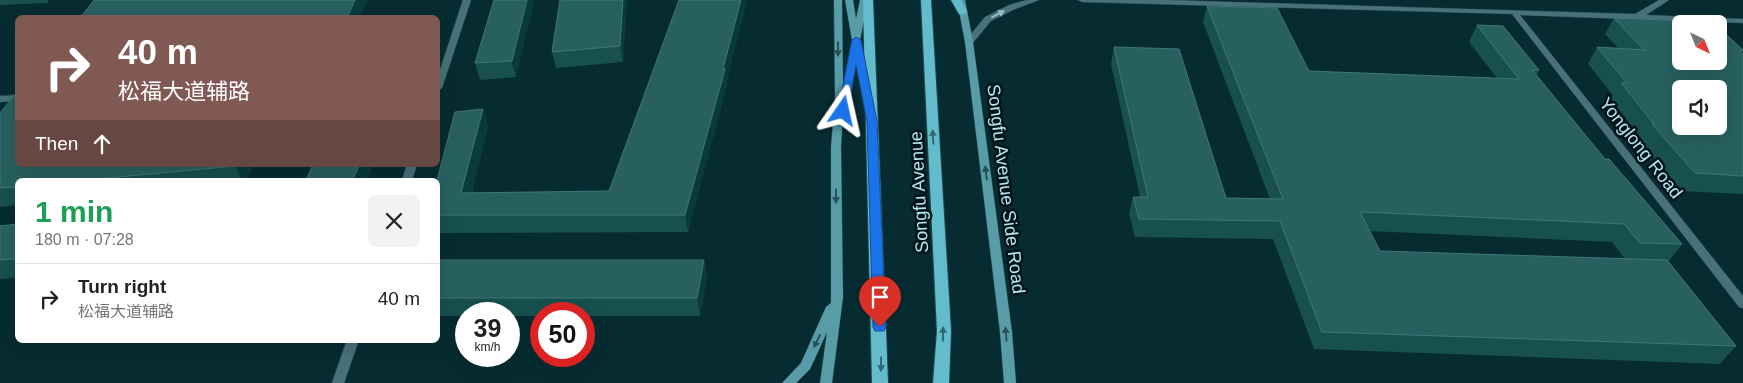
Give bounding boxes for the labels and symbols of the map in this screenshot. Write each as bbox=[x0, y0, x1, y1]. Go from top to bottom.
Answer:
one-way arrow bbox=[990, 10, 1005, 18]
north arrow bbox=[1672, 15, 1728, 70]
one-way arrow bbox=[834, 41, 842, 57]
street label: Songfu Avenue Side Road bbox=[983, 83, 1029, 295]
position arrow bbox=[816, 84, 868, 136]
street label: Yonglong Road bbox=[1595, 94, 1687, 202]
one-way arrow bbox=[929, 129, 937, 145]
street label: Songfu Avenue bbox=[906, 131, 932, 253]
one-way arrow bbox=[982, 165, 990, 181]
one-way arrow bbox=[832, 188, 840, 204]
pin bbox=[859, 276, 901, 327]
speed limit sign: 50 bbox=[530, 302, 595, 367]
one-way arrow bbox=[939, 326, 947, 342]
one-way arrow bbox=[1002, 326, 1010, 342]
one-way arrow bbox=[812, 334, 821, 349]
one-way arrow bbox=[877, 356, 885, 372]

